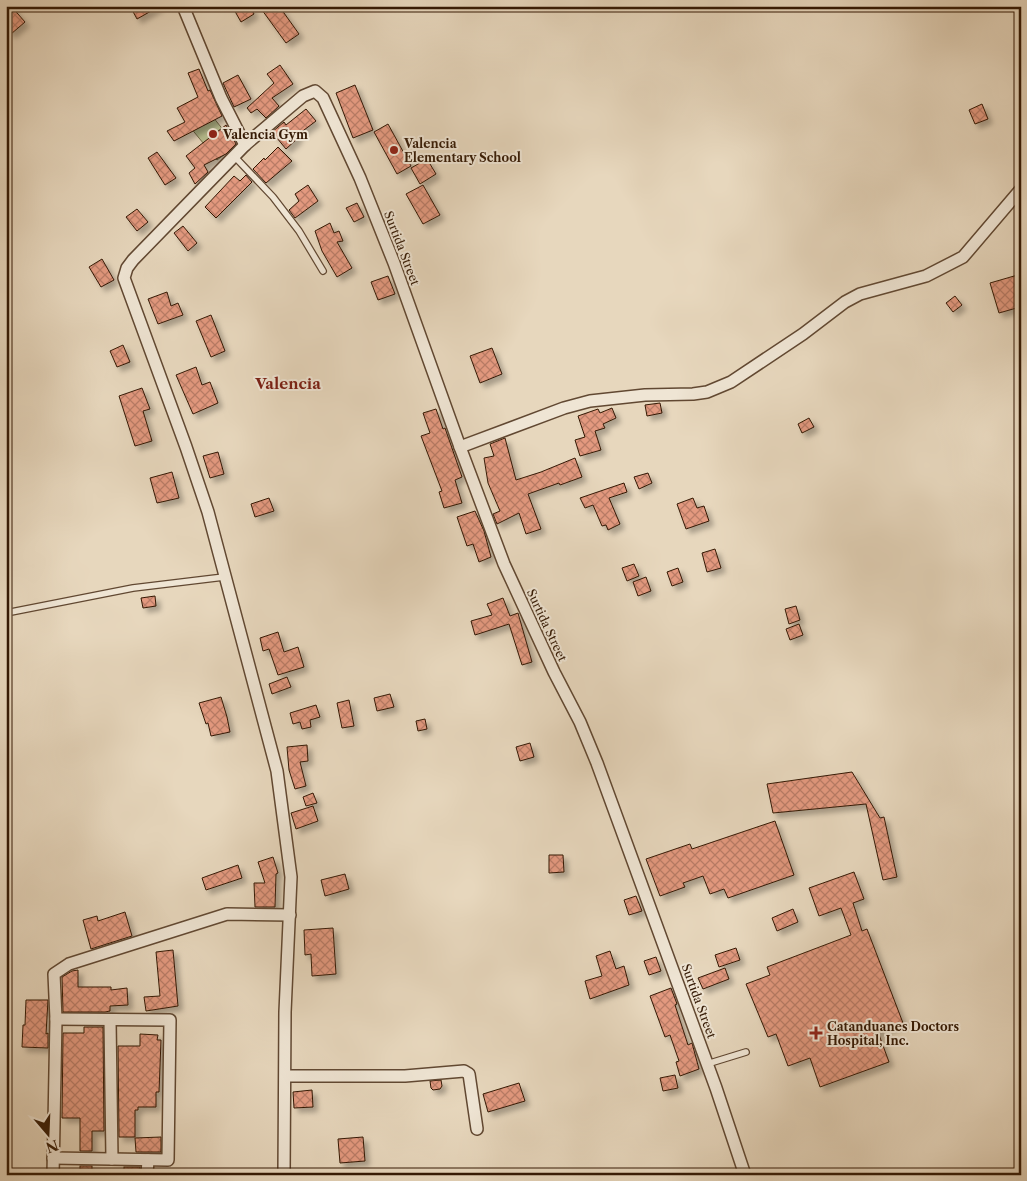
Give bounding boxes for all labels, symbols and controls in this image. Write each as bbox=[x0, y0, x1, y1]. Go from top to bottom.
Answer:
place label: Valencia Gym bbox=[222, 127, 308, 142]
marker: Valencia Gym bbox=[207, 128, 219, 140]
place label: Valencia Elementary School bbox=[403, 136, 521, 165]
marker: Valencia Elementary School bbox=[388, 144, 400, 156]
street label: Surtida Street bbox=[381, 209, 423, 288]
district label: Valencia bbox=[254, 374, 321, 393]
street label: Surtida Street bbox=[524, 586, 571, 664]
street label: Surtida Street bbox=[679, 962, 720, 1041]
place label: Catanduanes Doctors Hospital, Inc. bbox=[827, 1019, 959, 1048]
marker: Catanduanes Doctors Hospital, Inc. bbox=[809, 1026, 823, 1040]
north arrow bbox=[22, 1108, 72, 1158]
text: N bbox=[44, 1136, 61, 1157]

